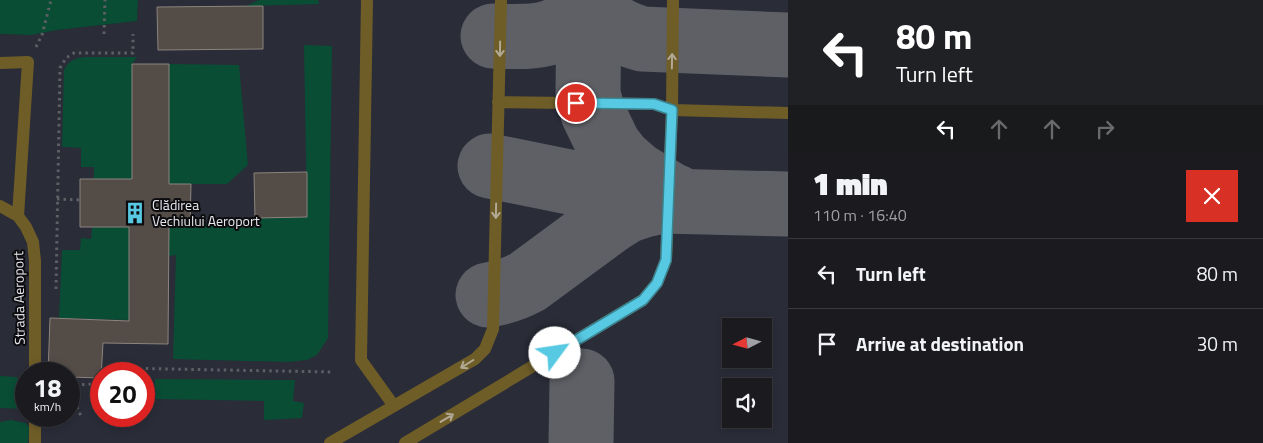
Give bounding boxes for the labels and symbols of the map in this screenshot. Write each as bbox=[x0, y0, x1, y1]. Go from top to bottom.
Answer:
one-way arrow bbox=[495, 40, 504, 56]
one-way arrow bbox=[667, 53, 677, 70]
pin bbox=[555, 82, 597, 124]
place label: Clădirea Vechiului Aeroport bbox=[152, 194, 260, 231]
building icon: Clădirea Vechiului Aeroport bbox=[122, 200, 148, 226]
one-way arrow bbox=[491, 202, 501, 219]
street label: Strada Aeroport bbox=[7, 251, 30, 345]
north arrow bbox=[722, 318, 772, 368]
position arrow bbox=[528, 326, 580, 378]
one-way arrow bbox=[461, 359, 475, 369]
speed limit sign: 20 bbox=[90, 362, 155, 427]
one-way arrow bbox=[440, 412, 454, 422]

